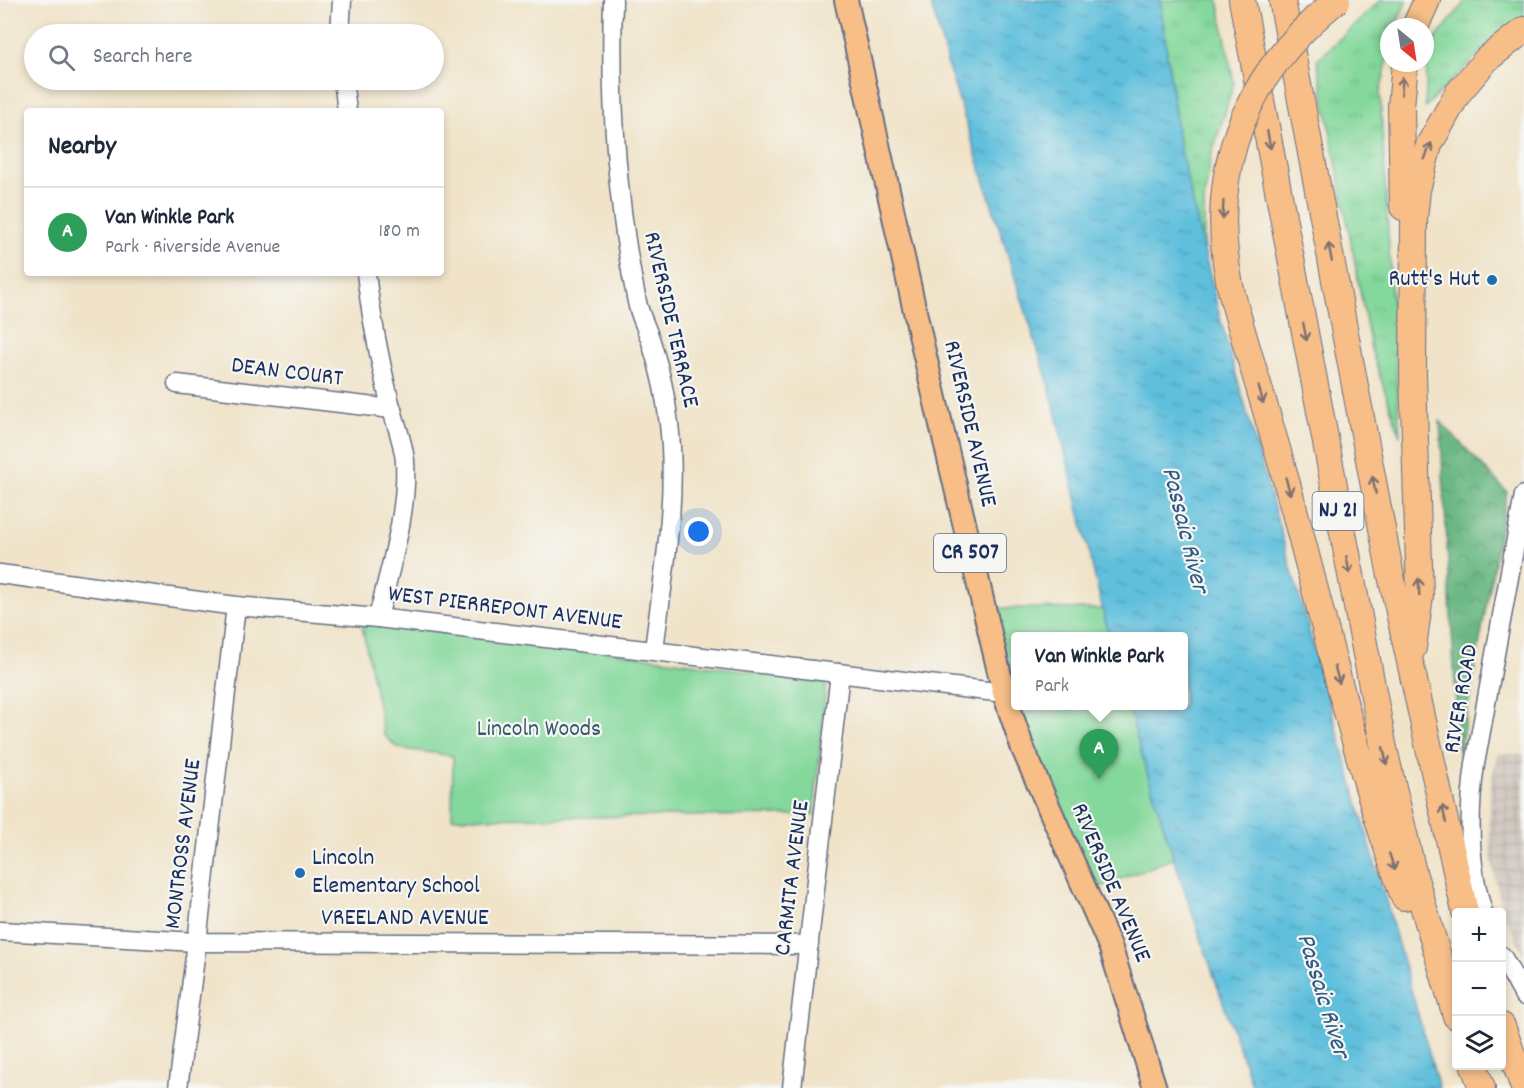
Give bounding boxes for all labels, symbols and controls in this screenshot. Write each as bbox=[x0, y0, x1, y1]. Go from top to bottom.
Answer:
north arrow bbox=[1380, 18, 1434, 72]
search box bbox=[24, 24, 444, 90]
icon: search bbox=[45, 41, 78, 74]
text: Search here bbox=[93, 42, 192, 73]
one-way arrow bbox=[1397, 77, 1408, 97]
text: Nearby bbox=[48, 129, 116, 166]
one-way arrow bbox=[1264, 130, 1275, 149]
one-way arrow bbox=[1423, 142, 1434, 160]
one-way arrow bbox=[1217, 200, 1229, 220]
text: Van Winkle Park bbox=[105, 203, 234, 234]
text: A bbox=[62, 218, 73, 246]
text: 180 m bbox=[378, 218, 420, 246]
street label: RIVERSIDE TERRACE bbox=[633, 229, 707, 412]
text: Park · Riverside Avenue bbox=[105, 234, 280, 262]
one-way arrow bbox=[1324, 243, 1335, 263]
place label: Rutt's Hut bbox=[1388, 263, 1480, 297]
marker: Rutt's Hut bbox=[1485, 273, 1499, 287]
one-way arrow bbox=[1300, 321, 1311, 341]
street label: RIVERSIDE AVENUE bbox=[933, 337, 1005, 511]
street label: DEAN COURT bbox=[229, 349, 345, 397]
one-way arrow bbox=[1256, 385, 1267, 404]
water label: Passaic River bbox=[1150, 463, 1218, 600]
one-way arrow bbox=[1282, 476, 1294, 495]
one-way arrow bbox=[1368, 476, 1379, 496]
road number: NJ 21 bbox=[1312, 492, 1364, 530]
your location bbox=[684, 517, 713, 546]
road number: CR 507 bbox=[934, 534, 1006, 572]
one-way arrow bbox=[1343, 554, 1354, 574]
street label: WEST PIERREPONT AVENUE bbox=[386, 578, 624, 640]
one-way arrow bbox=[1414, 578, 1425, 598]
popup bbox=[1011, 632, 1188, 710]
text: Van Winkle Park bbox=[1035, 642, 1164, 673]
street label: RIVER ROAD bbox=[1436, 642, 1488, 756]
one-way arrow bbox=[1332, 665, 1344, 684]
text: Park bbox=[1035, 673, 1069, 701]
park label: Lincoln Woods bbox=[477, 713, 601, 747]
pin: A bbox=[1080, 730, 1118, 779]
one-way arrow bbox=[1380, 746, 1392, 765]
street label: MONTROSS AVENUE bbox=[157, 757, 211, 931]
street label: CARMITA AVENUE bbox=[767, 798, 819, 958]
street label: RIVERSIDE AVENUE bbox=[1061, 798, 1159, 968]
one-way arrow bbox=[1437, 805, 1449, 824]
place label: Lincoln Elementary School bbox=[312, 842, 480, 904]
one-way arrow bbox=[1387, 852, 1398, 871]
marker: Lincoln Elementary School bbox=[293, 866, 307, 880]
street label: VREELAND AVENUE bbox=[321, 902, 489, 936]
map controls bbox=[1452, 908, 1506, 1070]
button: + bbox=[1452, 908, 1506, 962]
water label: Passaic River bbox=[1286, 929, 1359, 1066]
button: − bbox=[1452, 962, 1506, 1016]
button: layers bbox=[1452, 1016, 1506, 1070]

